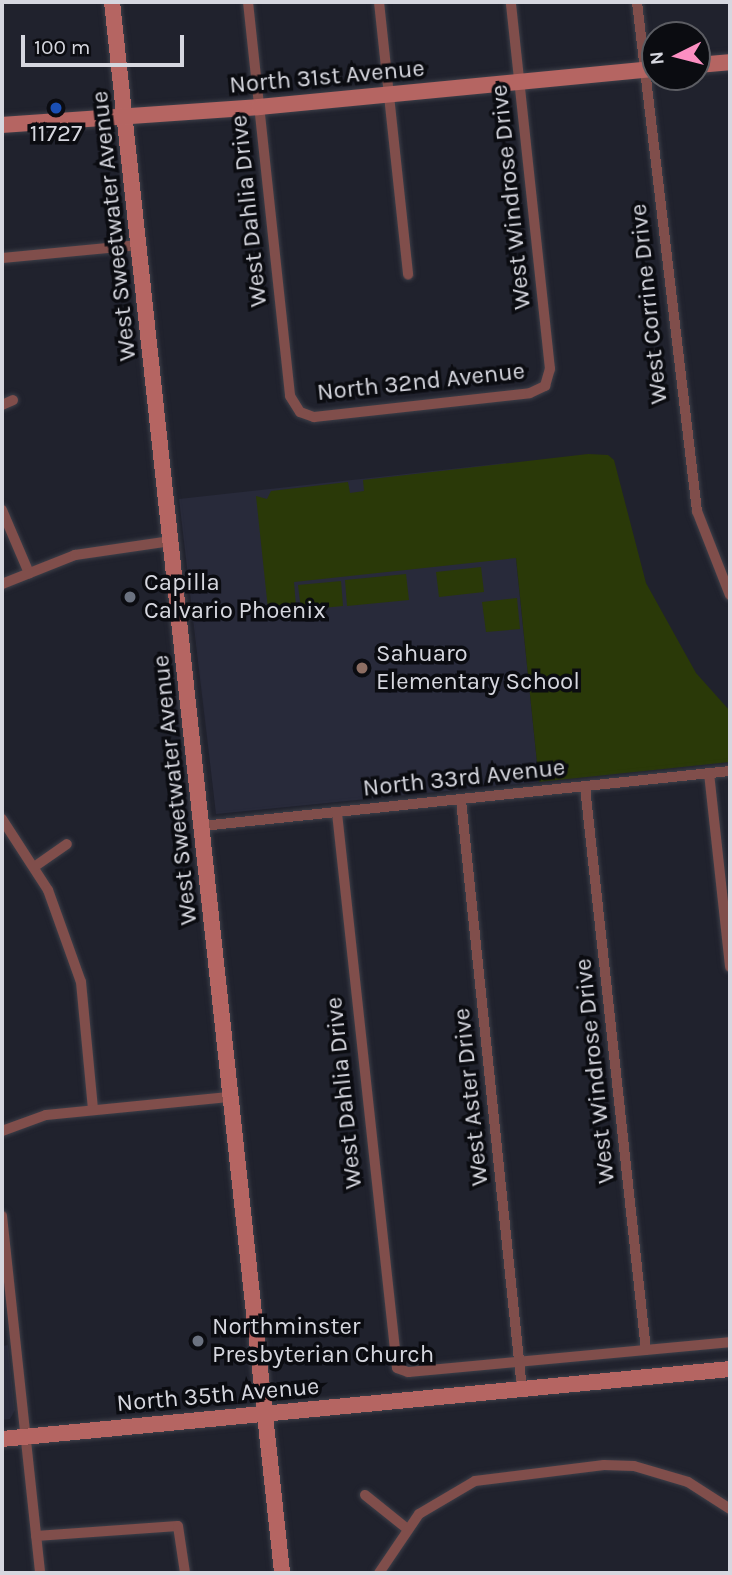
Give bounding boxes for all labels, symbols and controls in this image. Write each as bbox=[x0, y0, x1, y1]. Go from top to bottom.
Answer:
scale bar bbox=[24, 21, 187, 65]
north arrow bbox=[641, 21, 711, 91]
text: 100 m bbox=[34, 35, 91, 59]
text: N bbox=[645, 50, 669, 66]
street label: North 31st Avenue bbox=[228, 54, 426, 100]
street label: West Windrose Drive bbox=[485, 83, 537, 311]
street label: West Sweetwater Avenue bbox=[86, 90, 142, 362]
marker: 11727 bbox=[48, 100, 64, 116]
street label: West Dahlia Drive bbox=[225, 114, 273, 308]
place label: 11727 bbox=[30, 120, 82, 148]
street label: West Corrine Drive bbox=[624, 202, 674, 406]
street label: North 32nd Avenue bbox=[316, 357, 526, 407]
place label: Capilla Calvario Phoenix bbox=[144, 569, 326, 625]
marker: Capilla Calvario Phoenix bbox=[122, 589, 138, 605]
place label: Sahuaro Elementary School bbox=[376, 640, 580, 696]
street label: West Sweetwater Avenue bbox=[147, 654, 203, 926]
marker: Sahuaro Elementary School bbox=[354, 660, 370, 676]
street label: North 33rd Avenue bbox=[361, 753, 567, 803]
street label: West Windrose Drive bbox=[569, 957, 621, 1185]
street label: West Dahlia Drive bbox=[320, 996, 368, 1190]
street label: West Aster Drive bbox=[447, 1007, 495, 1187]
place label: Northminster Presbyterian Church bbox=[212, 1313, 434, 1369]
marker: Northminster Presbyterian Church bbox=[190, 1333, 206, 1349]
street label: North 35th Avenue bbox=[115, 1372, 321, 1418]

